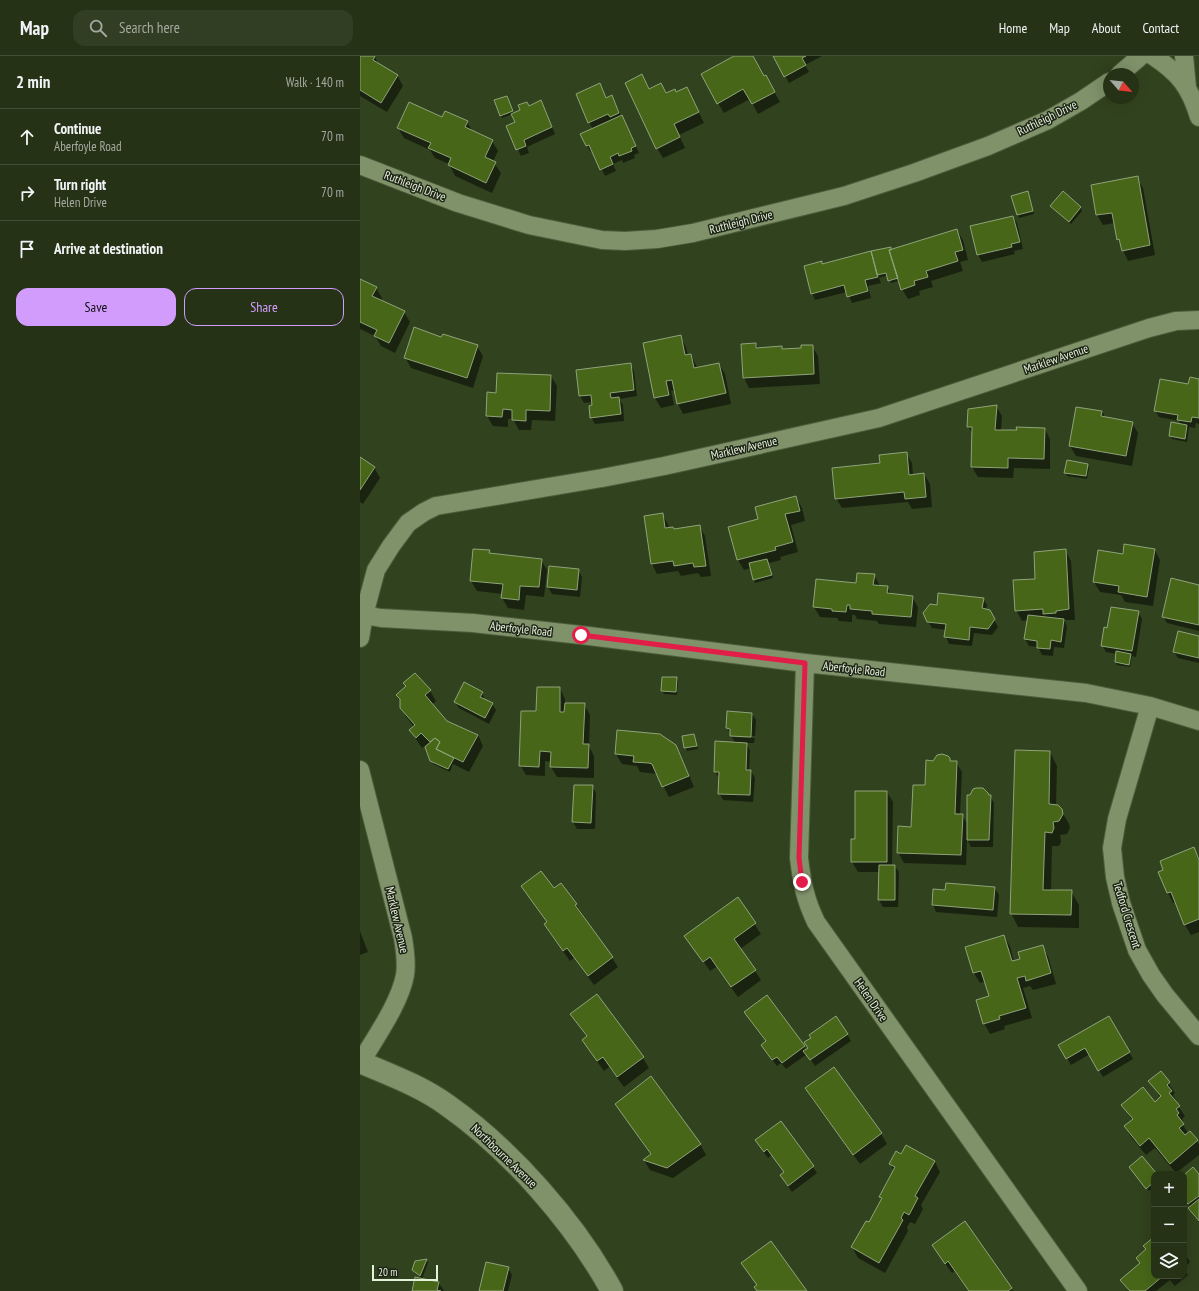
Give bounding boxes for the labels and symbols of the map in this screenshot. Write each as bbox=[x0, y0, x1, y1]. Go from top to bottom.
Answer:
north arrow bbox=[1103, 68, 1139, 104]
street label: Ruthleigh Drive bbox=[1014, 97, 1079, 138]
street label: Ruthleigh Drive bbox=[382, 167, 448, 204]
street label: Ruthleigh Drive bbox=[708, 206, 774, 237]
street label: Marklew Avenue bbox=[1021, 340, 1090, 377]
street label: Marklew Avenue bbox=[709, 433, 778, 462]
street label: Aberfoyle Road bbox=[489, 618, 553, 639]
route start bbox=[572, 626, 590, 644]
street label: Aberfoyle Road bbox=[822, 658, 886, 679]
route end bbox=[793, 873, 811, 891]
street label: Tedford Crescent bbox=[1110, 880, 1145, 951]
street label: Marklew Avenue bbox=[383, 885, 412, 954]
street label: Helen Drive bbox=[851, 975, 892, 1024]
street label: Northbourne Avenue bbox=[468, 1121, 540, 1191]
scale bar bbox=[372, 1263, 438, 1282]

